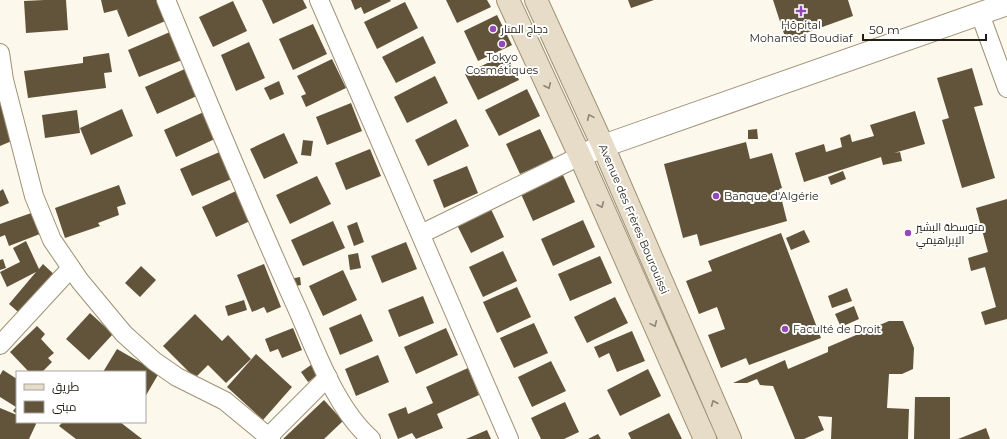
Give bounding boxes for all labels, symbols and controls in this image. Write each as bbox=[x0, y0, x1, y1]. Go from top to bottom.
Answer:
marker: Hôpital Mohamed Boudiaf bbox=[795, 5, 807, 17]
scale bar bbox=[863, 16, 986, 42]
place label: Hôpital Mohamed Boudiaf bbox=[749, 18, 854, 45]
place label: دجاج المنار bbox=[500, 22, 548, 37]
text: 50 m bbox=[869, 22, 900, 37]
marker: دجاج المنار bbox=[488, 24, 498, 34]
marker: Tokyo Cosmétiques bbox=[497, 39, 507, 49]
place label: Tokyo Cosmétiques bbox=[466, 50, 539, 77]
one-way arrow bbox=[543, 82, 551, 90]
one-way arrow bbox=[587, 114, 595, 121]
street label: Avenue des Frères Bourouissi bbox=[596, 142, 672, 296]
place label: Banque d'Algérie bbox=[724, 189, 819, 203]
marker: Banque d'Algérie bbox=[711, 191, 721, 201]
one-way arrow bbox=[597, 201, 605, 208]
place label: متوسطة البشير الإبراهيمي bbox=[915, 220, 984, 249]
marker: متوسطة البشير الإبراهيمي bbox=[903, 228, 913, 238]
one-way arrow bbox=[649, 319, 657, 327]
place label: Faculté de Droit bbox=[793, 322, 882, 336]
marker: Faculté de Droit bbox=[780, 324, 790, 334]
legend bbox=[16, 371, 146, 423]
text: طريق bbox=[52, 379, 80, 394]
text: مبنى bbox=[52, 399, 77, 414]
one-way arrow bbox=[711, 400, 719, 408]

